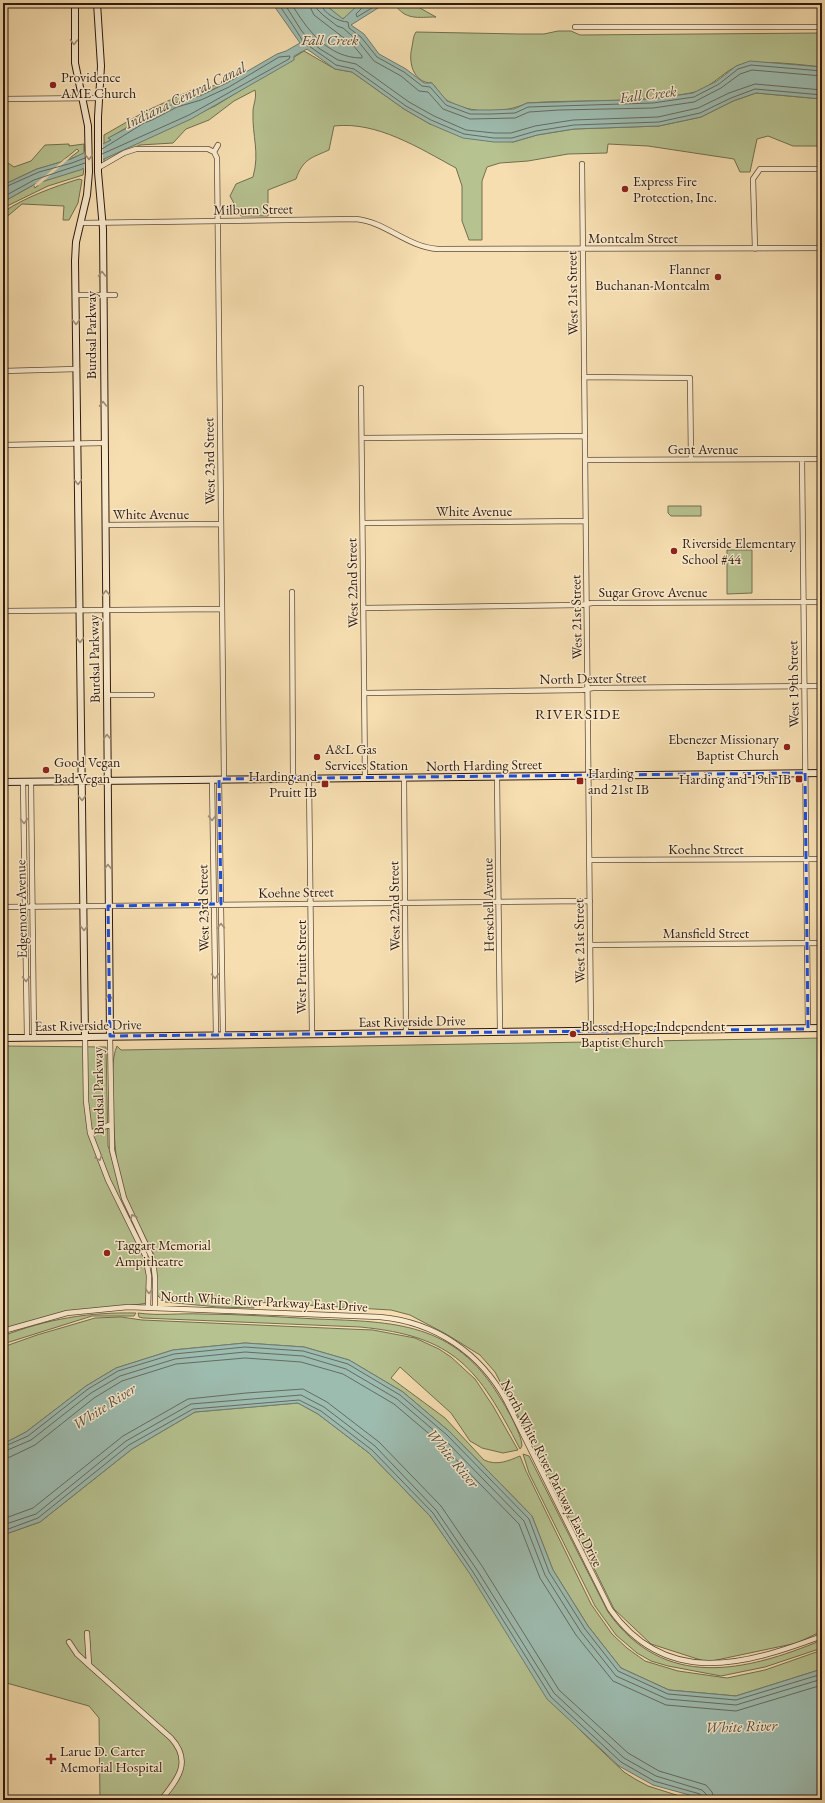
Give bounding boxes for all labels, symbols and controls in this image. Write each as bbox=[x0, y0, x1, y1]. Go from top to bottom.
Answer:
water label: Fall Creek bbox=[300, 30, 359, 49]
one-way arrow bbox=[70, 39, 78, 45]
water label: Indiana Central Canal bbox=[120, 57, 250, 133]
place label: Providence AME Church bbox=[60, 68, 136, 102]
marker: Providence AME Church bbox=[48, 80, 58, 90]
water label: Fall Creek bbox=[617, 81, 678, 107]
one-way arrow bbox=[85, 154, 93, 160]
place label: Express Fire Protection, Inc. bbox=[633, 172, 717, 206]
marker: Express Fire Protection, Inc. bbox=[620, 184, 630, 194]
street label: Milburn Street bbox=[213, 199, 294, 219]
street label: Montcalm Street bbox=[588, 229, 679, 247]
street label: West 21st Street bbox=[562, 250, 582, 335]
place label: Flanner Buchanan-Montcalm bbox=[595, 260, 710, 294]
one-way arrow bbox=[98, 271, 106, 277]
marker: Flanner Buchanan-Montcalm bbox=[713, 272, 723, 282]
street label: Burdsal Parkway bbox=[82, 290, 100, 379]
one-way arrow bbox=[72, 319, 80, 325]
one-way arrow bbox=[99, 401, 107, 407]
street label: West 23rd Street bbox=[199, 417, 219, 505]
street label: Gent Avenue bbox=[668, 440, 739, 458]
one-way arrow bbox=[74, 479, 82, 485]
street label: White Avenue bbox=[436, 502, 513, 520]
street label: White Avenue bbox=[113, 505, 190, 523]
place label: Riverside Elementary School #44 bbox=[682, 534, 797, 568]
street label: West 22nd Street bbox=[342, 537, 362, 628]
marker: Riverside Elementary School #44 bbox=[669, 546, 679, 556]
street label: West 21st Street bbox=[566, 574, 586, 659]
street label: Sugar Grove Avenue bbox=[599, 583, 708, 601]
one-way arrow bbox=[101, 590, 110, 596]
street label: Burdsal Parkway bbox=[84, 614, 104, 703]
one-way arrow bbox=[76, 637, 84, 643]
street label: West 19th Street bbox=[783, 640, 803, 728]
street label: North Dexter Street bbox=[539, 668, 647, 688]
district label: RIVERSIDE bbox=[535, 704, 621, 723]
place label: Ebenezer Missionary Baptist Church bbox=[668, 730, 780, 764]
one-way arrow bbox=[103, 734, 111, 740]
place label: A&L Gas Services Station bbox=[324, 740, 409, 774]
marker: Ebenezer Missionary Baptist Church bbox=[782, 742, 792, 752]
marker: A&L Gas Services Station bbox=[312, 752, 322, 762]
place label: Good Vegan Bad Vegan bbox=[54, 753, 121, 787]
street label: North Harding Street bbox=[426, 755, 543, 775]
place label: Harding and 21st IB bbox=[588, 764, 649, 798]
marker: Good Vegan Bad Vegan bbox=[41, 765, 51, 775]
place label: Harding and Pruitt IB bbox=[249, 767, 318, 801]
place label: Harding and 19th IB bbox=[679, 770, 791, 788]
marker: Harding and 19th IB bbox=[794, 774, 804, 784]
marker: Harding and 21st IB bbox=[575, 776, 585, 786]
marker: Harding and Pruitt IB bbox=[320, 779, 330, 789]
one-way arrow bbox=[78, 795, 86, 801]
one-way arrow bbox=[208, 815, 217, 821]
one-way arrow bbox=[19, 818, 28, 824]
street label: Koehne Street bbox=[668, 840, 744, 858]
street label: Herschell Avenue bbox=[478, 857, 498, 952]
street label: Edgemont Avenue bbox=[11, 859, 31, 959]
street label: West 22nd Street bbox=[384, 860, 404, 951]
one-way arrow bbox=[104, 864, 112, 870]
street label: West 23rd Street bbox=[193, 864, 213, 952]
street label: Koehne Street bbox=[258, 882, 335, 902]
street label: West 21st Street bbox=[569, 898, 589, 983]
street label: West Pruitt Street bbox=[292, 919, 310, 1014]
one-way arrow bbox=[217, 923, 225, 929]
street label: Mansfield Street bbox=[663, 924, 750, 942]
one-way arrow bbox=[80, 925, 88, 931]
one-way arrow bbox=[211, 973, 219, 979]
one-way arrow bbox=[22, 976, 30, 982]
one-way arrow bbox=[105, 994, 113, 1000]
street label: East Riverside Drive bbox=[358, 1011, 466, 1031]
street label: East Riverside Drive bbox=[34, 1015, 142, 1035]
place label: Blessed Hope Independent Baptist Church bbox=[581, 1017, 726, 1051]
marker: Blessed Hope Independent Baptist Church bbox=[568, 1029, 578, 1039]
street label: Burdsal Parkway bbox=[88, 1046, 108, 1135]
one-way arrow bbox=[94, 1154, 102, 1161]
one-way arrow bbox=[130, 1213, 138, 1221]
place label: Taggart Memorial Ampitheatre bbox=[114, 1236, 211, 1270]
marker: Taggart Memorial Ampitheatre bbox=[102, 1248, 112, 1258]
street label: North White River Parkway East Drive bbox=[160, 1287, 369, 1315]
one-way arrow bbox=[144, 1288, 153, 1294]
street label: North White River Parkway East Drive bbox=[497, 1376, 607, 1570]
water label: White River bbox=[69, 1378, 140, 1434]
water label: White River bbox=[423, 1424, 484, 1493]
water label: White River bbox=[705, 1715, 779, 1737]
place label: Larue D. Carter Memorial Hospital bbox=[60, 1742, 163, 1776]
marker: Larue D. Carter Memorial Hospital bbox=[45, 1753, 57, 1765]

